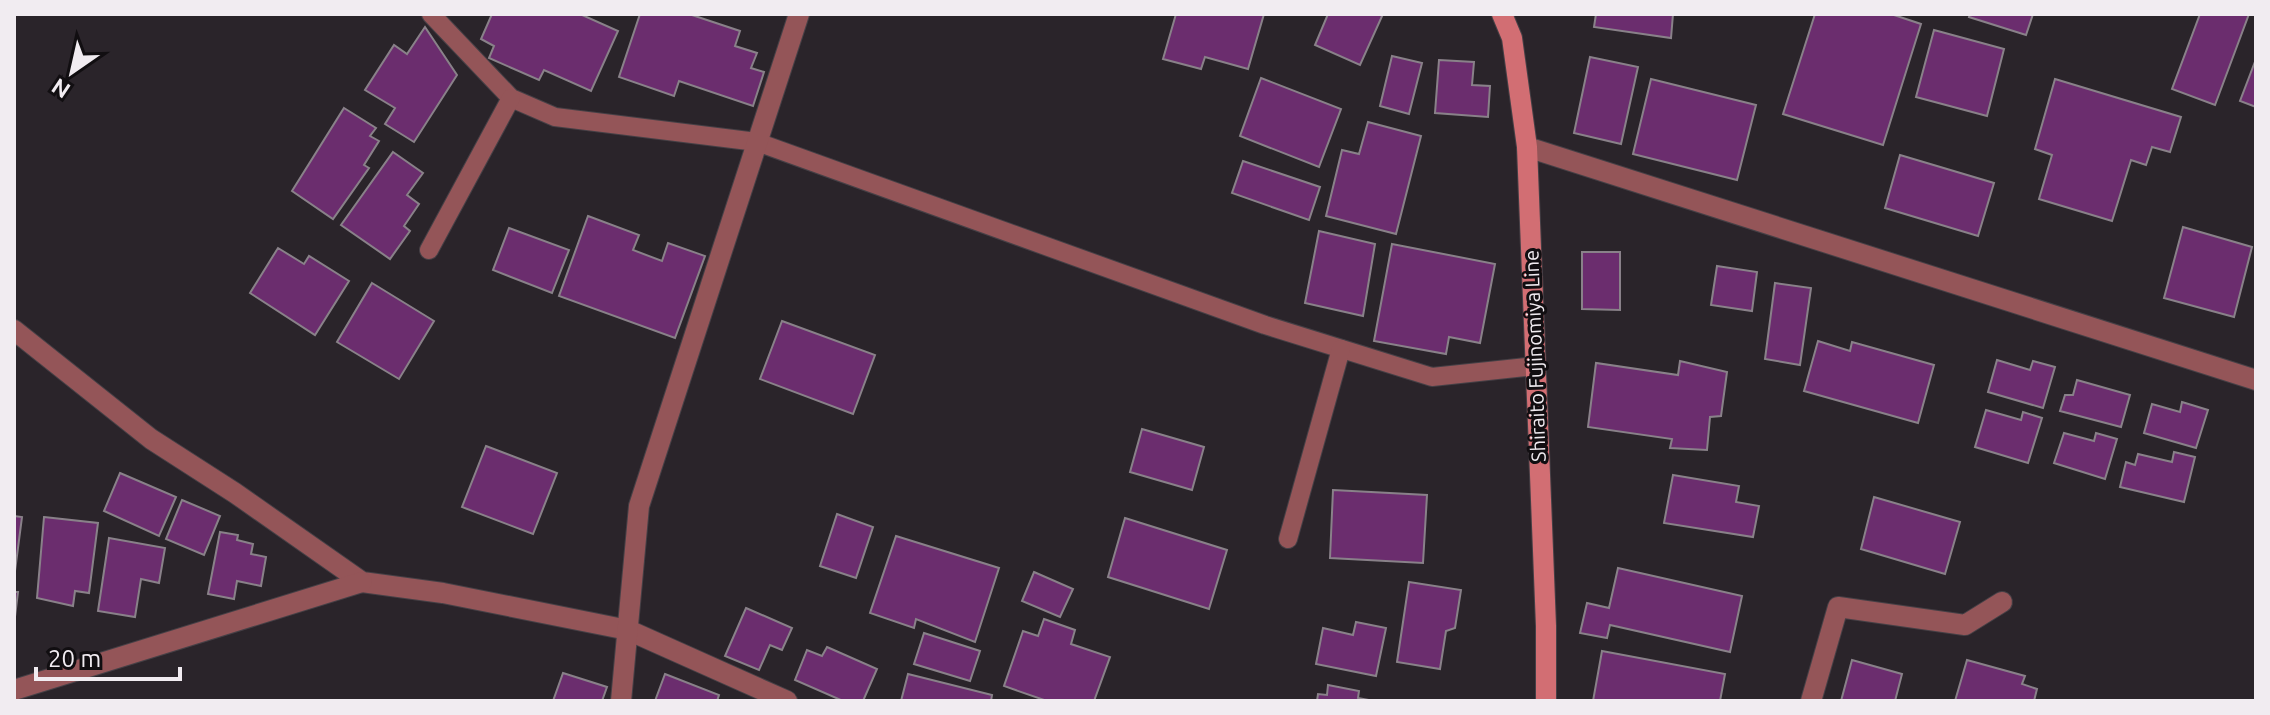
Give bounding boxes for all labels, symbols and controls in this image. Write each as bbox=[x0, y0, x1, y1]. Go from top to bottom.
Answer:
north arrow bbox=[32, 32, 112, 112]
text: N bbox=[47, 74, 74, 104]
street label: Shiraito Fujinomiya Line bbox=[1519, 250, 1550, 462]
scale bar bbox=[36, 631, 180, 681]
text: 20 m bbox=[48, 645, 101, 672]

